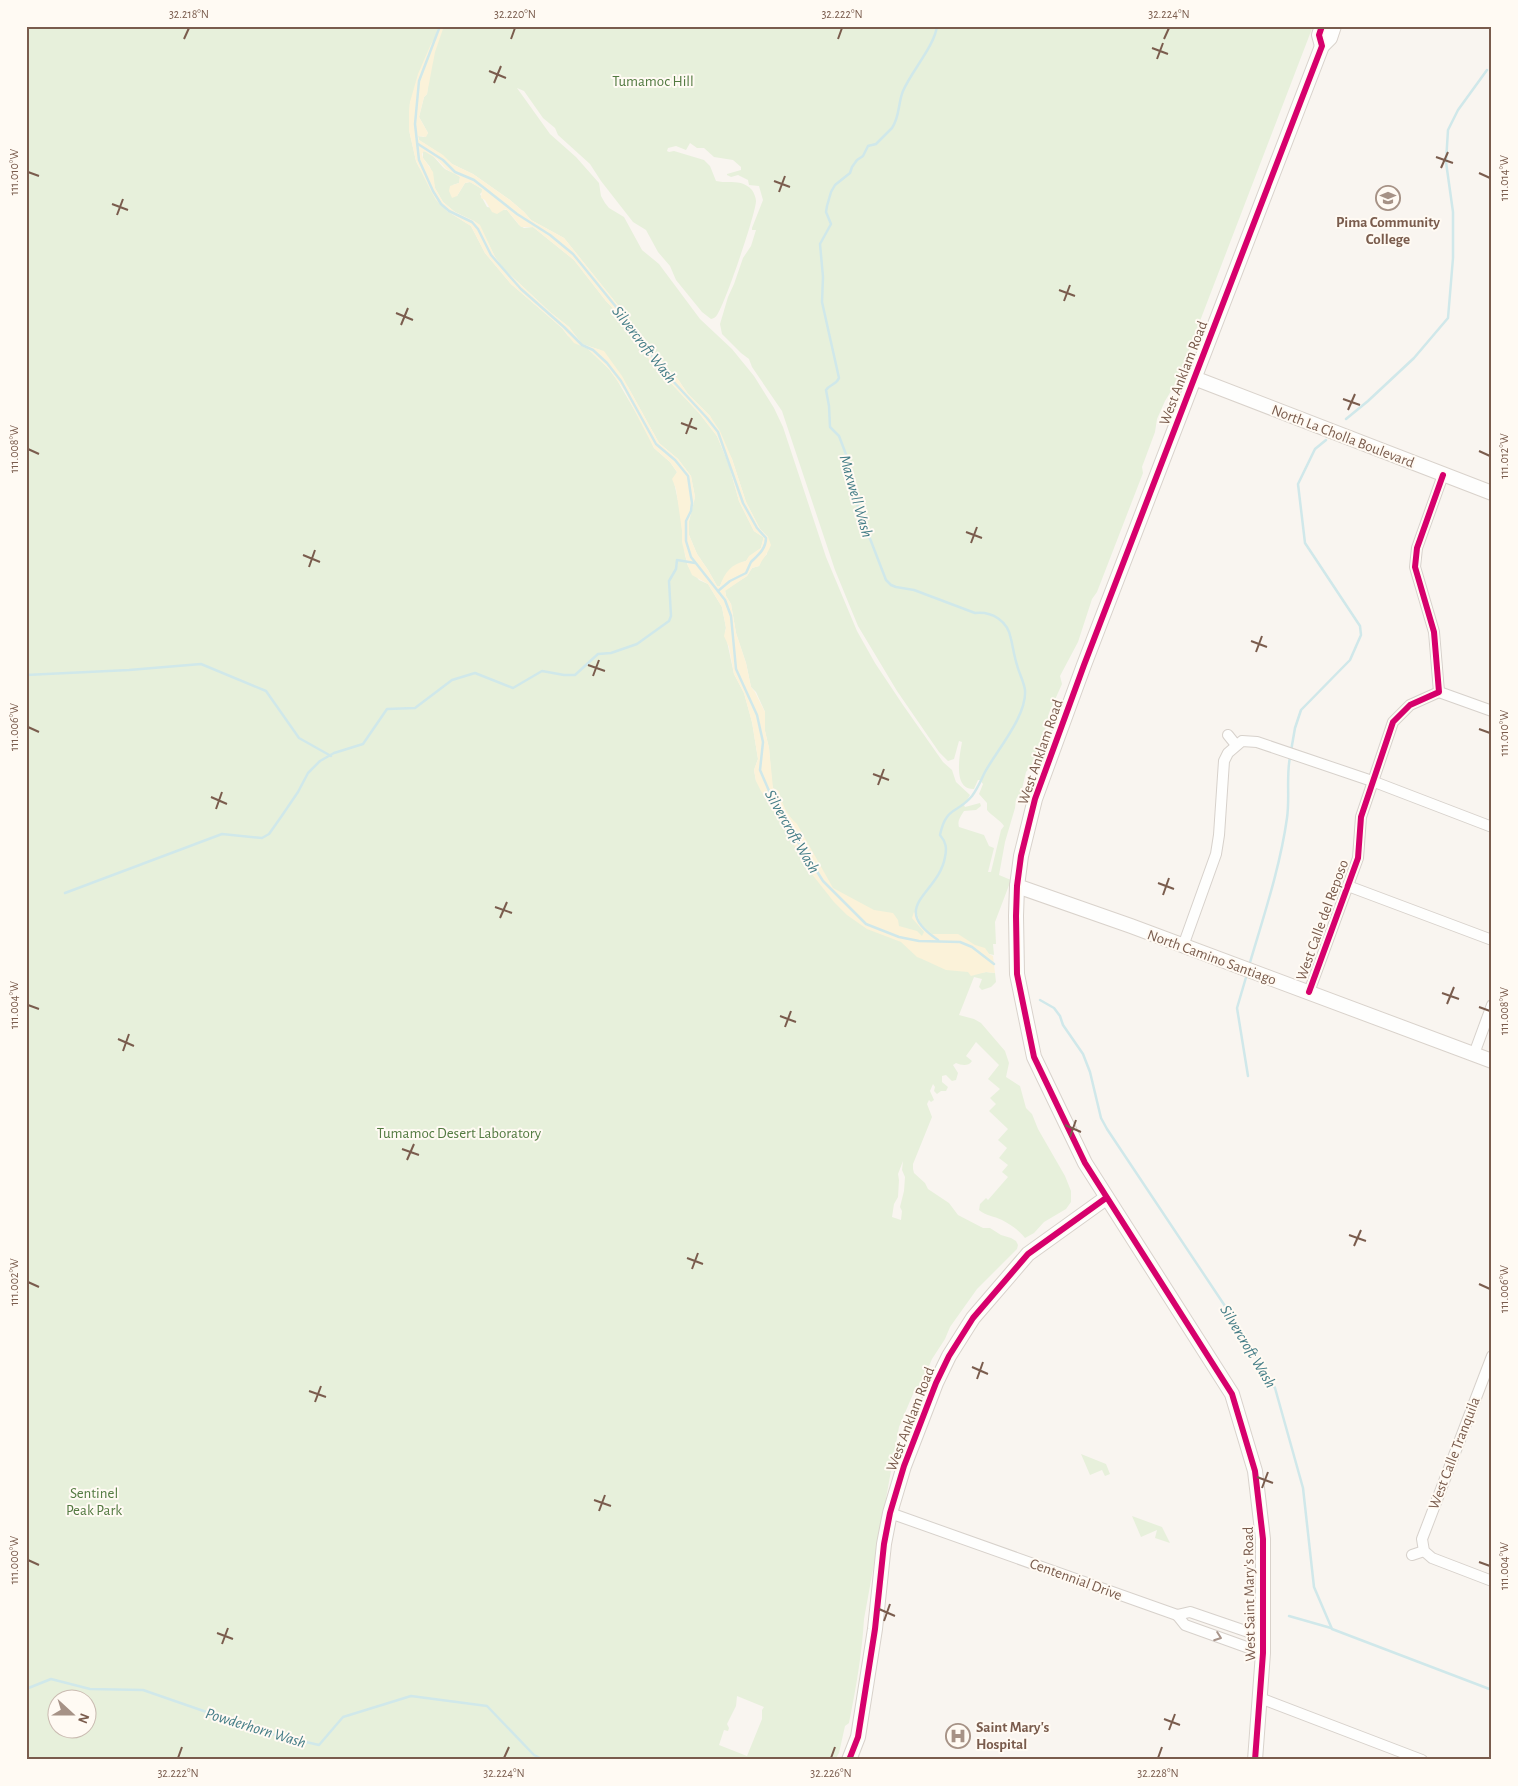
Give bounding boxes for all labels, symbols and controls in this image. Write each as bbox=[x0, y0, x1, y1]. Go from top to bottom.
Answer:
text: 32.218°N bbox=[169, 8, 209, 20]
text: 32.220°N bbox=[494, 8, 536, 20]
text: 32.222°N bbox=[821, 8, 863, 20]
text: 32.224°N bbox=[1148, 8, 1190, 20]
park label: Tumamoc Hill bbox=[612, 74, 694, 89]
text: 111.010°W bbox=[8, 149, 20, 195]
text: 111.014°W bbox=[1498, 155, 1510, 201]
school or university icon: Pima Community College bbox=[1375, 185, 1401, 211]
place label: Pima Community College bbox=[1336, 215, 1440, 247]
water label: Silvercroft Wash bbox=[609, 303, 679, 386]
street label: West Anklam Road bbox=[1157, 319, 1210, 427]
street label: North La Cholla Boulevard bbox=[1269, 402, 1416, 471]
text: 111.008°W bbox=[8, 425, 20, 473]
text: 111.012°W bbox=[1498, 433, 1510, 479]
water label: Maxwell Wash bbox=[837, 453, 875, 539]
street label: West Anklam Road bbox=[1015, 697, 1066, 807]
text: 111.006°W bbox=[8, 703, 20, 751]
text: 111.010°W bbox=[1498, 710, 1510, 756]
water label: Silvercroft Wash bbox=[762, 787, 822, 876]
street label: West Calle del Reposo bbox=[1294, 858, 1351, 983]
street label: North Camino Santiago bbox=[1145, 927, 1278, 988]
text: 111.004°W bbox=[8, 981, 20, 1029]
text: 111.008°W bbox=[1498, 987, 1510, 1035]
park label: Tumamoc Desert Laboratory bbox=[377, 1126, 542, 1141]
text: 111.002°W bbox=[8, 1258, 20, 1306]
text: 111.006°W bbox=[1498, 1265, 1510, 1313]
water label: Silvercroft Wash bbox=[1217, 1302, 1279, 1391]
street label: West Anklam Road bbox=[884, 1365, 937, 1473]
street label: West Calle Tranquila bbox=[1426, 1395, 1483, 1511]
park label: Sentinel Peak Park bbox=[66, 1486, 122, 1518]
street label: West Saint Mary's Road bbox=[1241, 1526, 1258, 1662]
text: 111.000°W bbox=[8, 1535, 20, 1584]
text: 111.004°W bbox=[1498, 1542, 1510, 1590]
street label: Centennial Drive bbox=[1028, 1556, 1124, 1603]
one-way arrow bbox=[1213, 1631, 1222, 1641]
north arrow bbox=[48, 1688, 98, 1738]
water label: Powderhorn Wash bbox=[204, 1705, 308, 1751]
text: N bbox=[75, 1711, 91, 1725]
place label: Saint Mary's Hospital bbox=[976, 1720, 1050, 1752]
hospital icon: Saint Mary's Hospital bbox=[945, 1723, 971, 1749]
text: 32.222°N bbox=[157, 1767, 199, 1779]
text: 32.224°N bbox=[483, 1767, 525, 1779]
text: 32.226°N bbox=[810, 1767, 852, 1779]
text: 32.228°N bbox=[1137, 1767, 1179, 1779]

